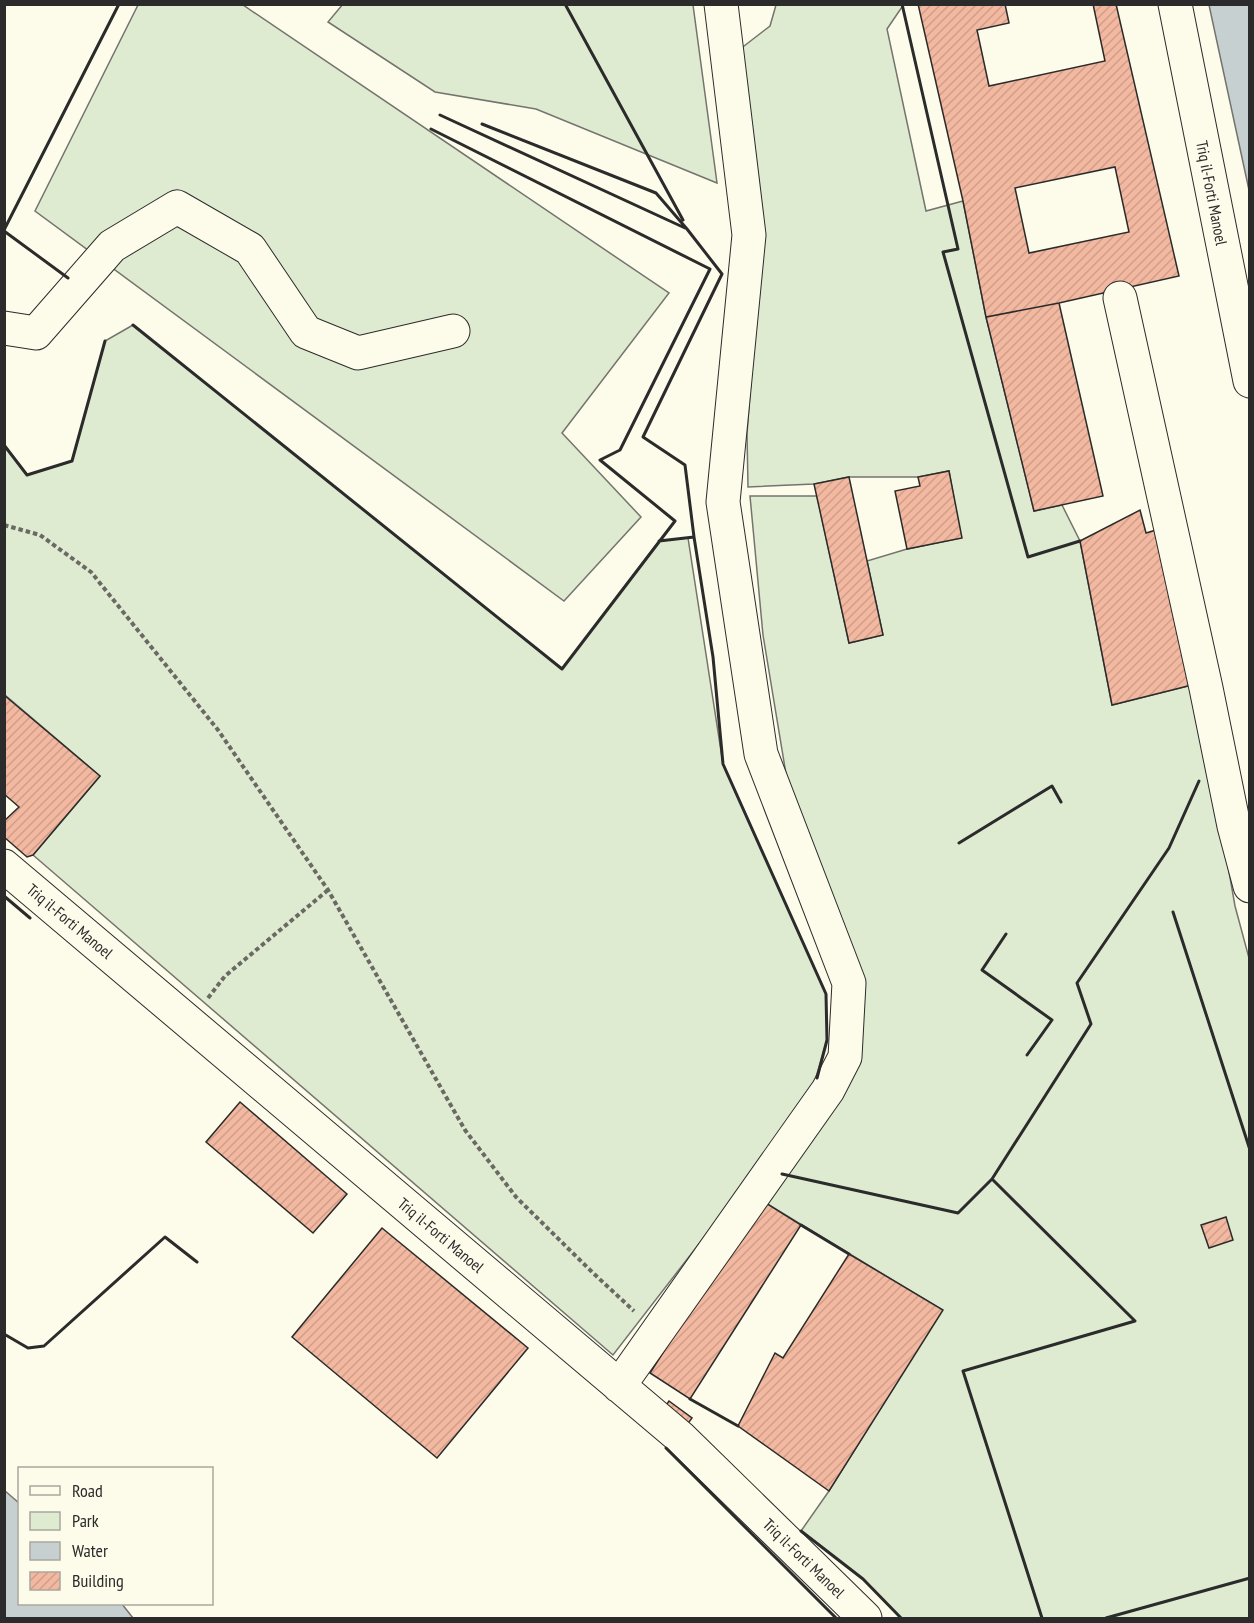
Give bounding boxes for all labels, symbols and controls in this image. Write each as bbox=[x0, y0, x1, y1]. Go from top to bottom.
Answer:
street label: Triq il-Forti Manoel bbox=[1192, 139, 1232, 247]
street label: Triq il-Forti Manoel bbox=[23, 879, 117, 963]
street label: Triq il-Forti Manoel bbox=[394, 1193, 488, 1277]
legend bbox=[18, 1467, 213, 1605]
text: Road bbox=[72, 1479, 103, 1502]
text: Park bbox=[72, 1509, 99, 1532]
street label: Triq il-Forti Manoel bbox=[759, 1514, 849, 1602]
text: Water bbox=[72, 1539, 108, 1562]
text: Building bbox=[72, 1569, 124, 1592]

